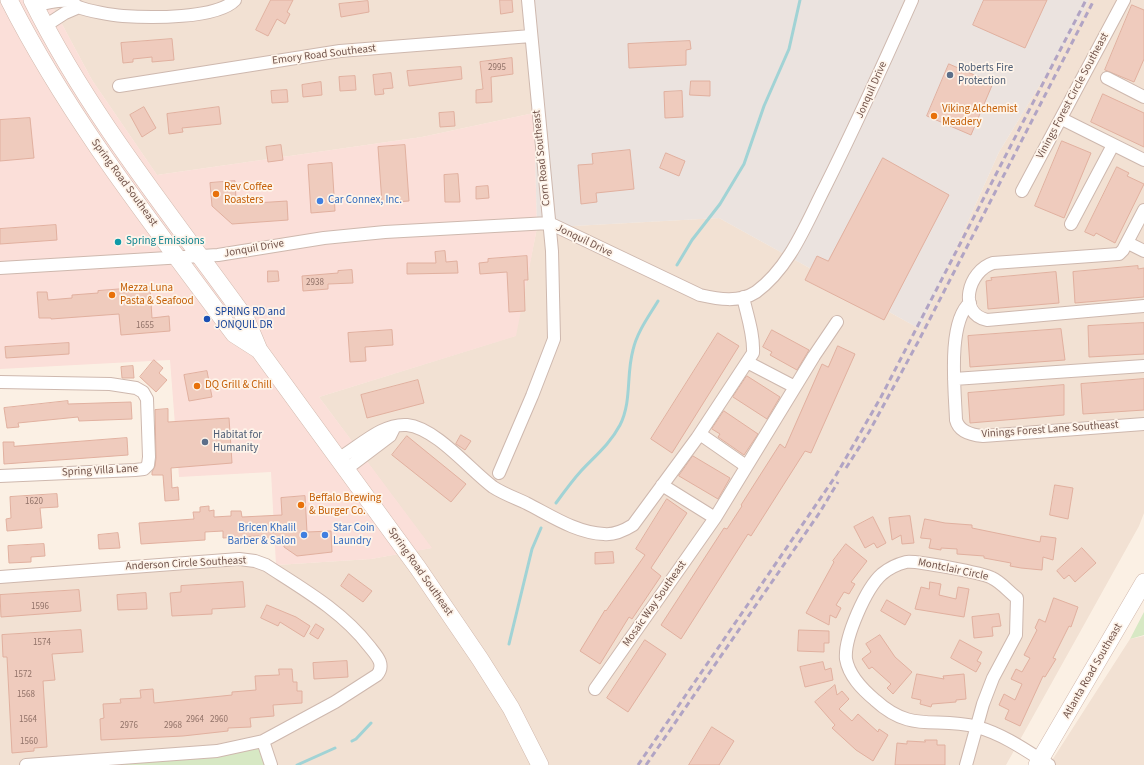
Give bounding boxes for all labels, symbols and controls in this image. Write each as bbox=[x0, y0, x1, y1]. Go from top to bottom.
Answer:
street label: Vinings Forest Circle Southeast bbox=[1034, 31, 1112, 161]
street label: Emory Road Southeast bbox=[271, 42, 377, 68]
street label: Jonquil Drive bbox=[854, 60, 890, 120]
place label: Roberts Fire Protection bbox=[958, 62, 1013, 88]
house number: 2995 bbox=[488, 63, 506, 73]
marker: Roberts Fire Protection bbox=[945, 70, 955, 80]
place label: Viking Alchemist Meadery bbox=[942, 103, 1017, 129]
street label: Corn Road Southeast bbox=[530, 109, 554, 207]
marker: Viking Alchemist Meadery bbox=[929, 111, 939, 121]
street label: Spring Road Southeast bbox=[88, 137, 160, 229]
place label: Rev Coffee Roasters bbox=[224, 181, 272, 207]
marker: Rev Coffee Roasters bbox=[211, 189, 221, 199]
place label: Car Connex, Inc. bbox=[328, 194, 402, 208]
marker: Car Connex, Inc. bbox=[315, 196, 325, 206]
street label: Jonquil Drive bbox=[554, 222, 614, 260]
place label: Spring Emissions bbox=[126, 235, 204, 249]
marker: Spring Emissions bbox=[113, 237, 123, 247]
street label: Jonquil Drive bbox=[223, 237, 285, 261]
house number: 2938 bbox=[306, 278, 324, 288]
place label: Mezza Luna Pasta & Seafood bbox=[120, 282, 194, 308]
marker: Mezza Luna Pasta & Seafood bbox=[107, 290, 117, 300]
place label: SPRING RD and JONQUIL DR bbox=[215, 306, 285, 332]
marker: SPRING RD and JONQUIL DR bbox=[202, 314, 212, 324]
house number: 1655 bbox=[136, 321, 154, 331]
place label: DQ Grill & Chill bbox=[205, 379, 272, 393]
marker: DQ Grill & Chill bbox=[192, 381, 202, 391]
street label: Vinings Forest Lane Southeast bbox=[981, 419, 1119, 441]
place label: Habitat for Humanity bbox=[213, 429, 262, 455]
marker: Habitat for Humanity bbox=[200, 437, 210, 447]
street label: Spring Villa Lane bbox=[62, 462, 138, 480]
place label: Beffalo Brewing & Burger Co. bbox=[309, 492, 381, 518]
house number: 1620 bbox=[25, 497, 43, 507]
marker: Beffalo Brewing & Burger Co. bbox=[296, 500, 306, 510]
place label: Bricen Khalil Barber & Salon bbox=[228, 522, 296, 548]
place label: Star Coin Laundry bbox=[333, 522, 375, 548]
street label: Spring Road Southeast bbox=[385, 525, 455, 619]
marker: Bricen Khalil Barber & Salon bbox=[299, 530, 309, 540]
marker: Star Coin Laundry bbox=[320, 530, 330, 540]
street label: Anderson Circle Southeast bbox=[125, 554, 247, 574]
street label: Montclair Circle bbox=[917, 556, 989, 584]
street label: Mosaic Way Southeast bbox=[620, 559, 690, 649]
house number: 1596 bbox=[31, 602, 49, 612]
street label: Atlanta Road Southeast bbox=[1060, 621, 1126, 721]
house number: 1574 bbox=[33, 638, 51, 648]
house number: 1572 bbox=[14, 670, 32, 680]
house number: 1568 bbox=[17, 690, 35, 700]
house number: 1564 bbox=[19, 715, 37, 725]
house number: 2964 bbox=[186, 715, 204, 725]
house number: 2960 bbox=[210, 715, 228, 725]
house number: 2976 bbox=[120, 721, 138, 731]
house number: 2968 bbox=[164, 721, 182, 731]
house number: 1560 bbox=[20, 737, 38, 747]

